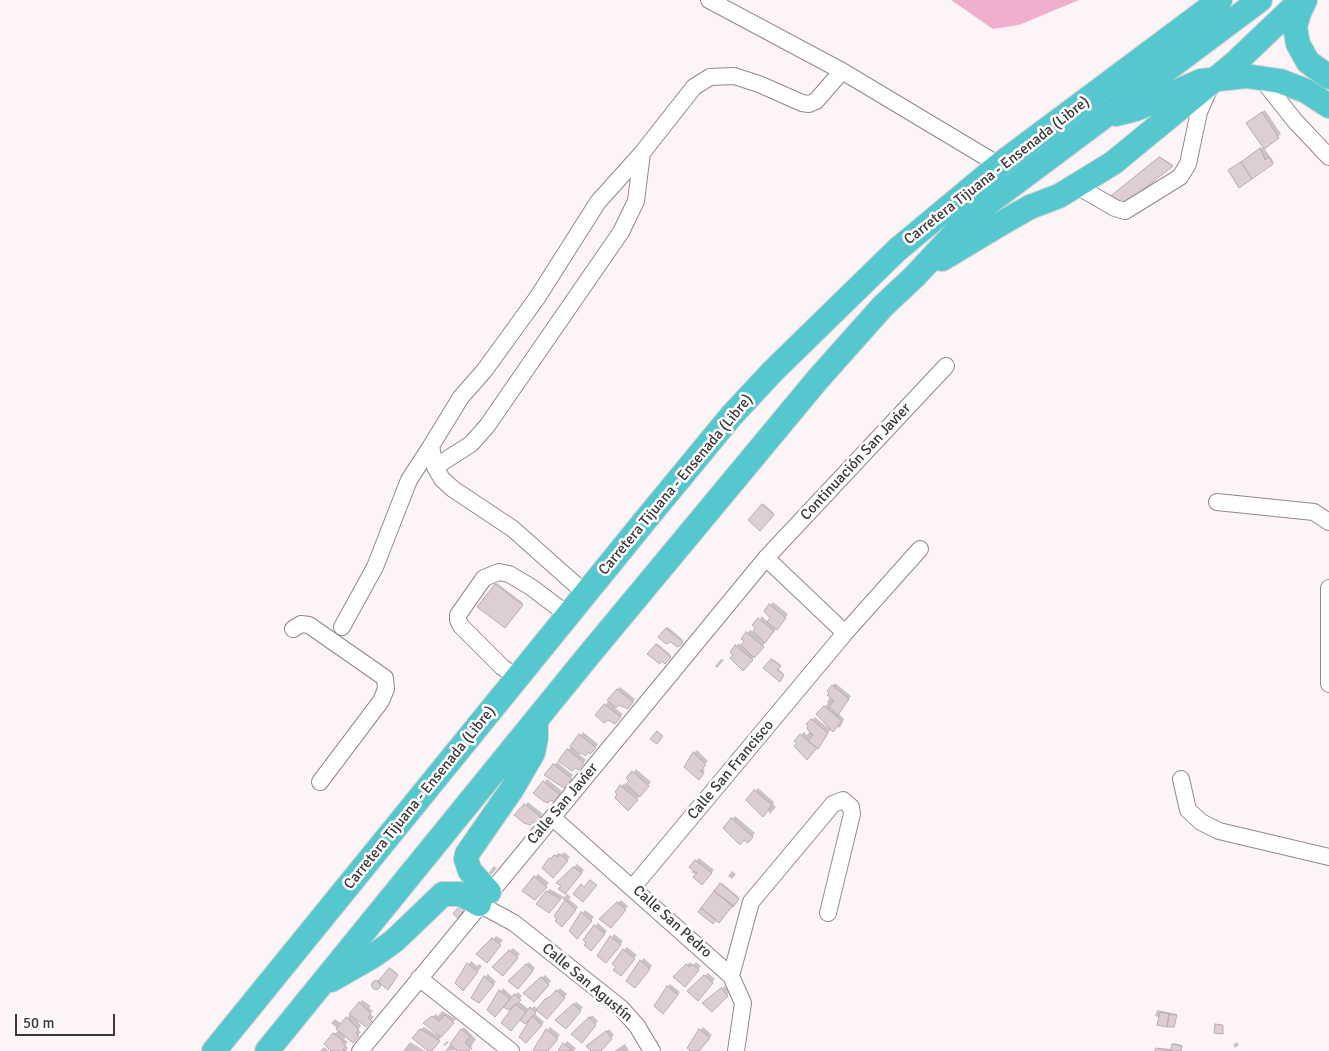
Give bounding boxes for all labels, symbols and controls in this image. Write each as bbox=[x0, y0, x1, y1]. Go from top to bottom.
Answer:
street label: Carretera Tijuana - Ensenada (Libre) bbox=[901, 93, 1093, 249]
street label: Carretera Tijuana - Ensenada (Libre) bbox=[595, 391, 757, 579]
street label: Continuación San Javier bbox=[797, 400, 915, 524]
street label: Carretera Tijuana - Ensenada (Libre) bbox=[341, 703, 499, 893]
street label: Calle San Francisco bbox=[684, 716, 778, 824]
street label: Calle San Javier bbox=[524, 760, 602, 848]
street label: Calle San Pedro bbox=[629, 882, 715, 962]
street label: Calle San Agustín bbox=[538, 940, 636, 1026]
scale bar bbox=[18, 1004, 118, 1036]
text: 50 m bbox=[23, 1014, 54, 1032]

